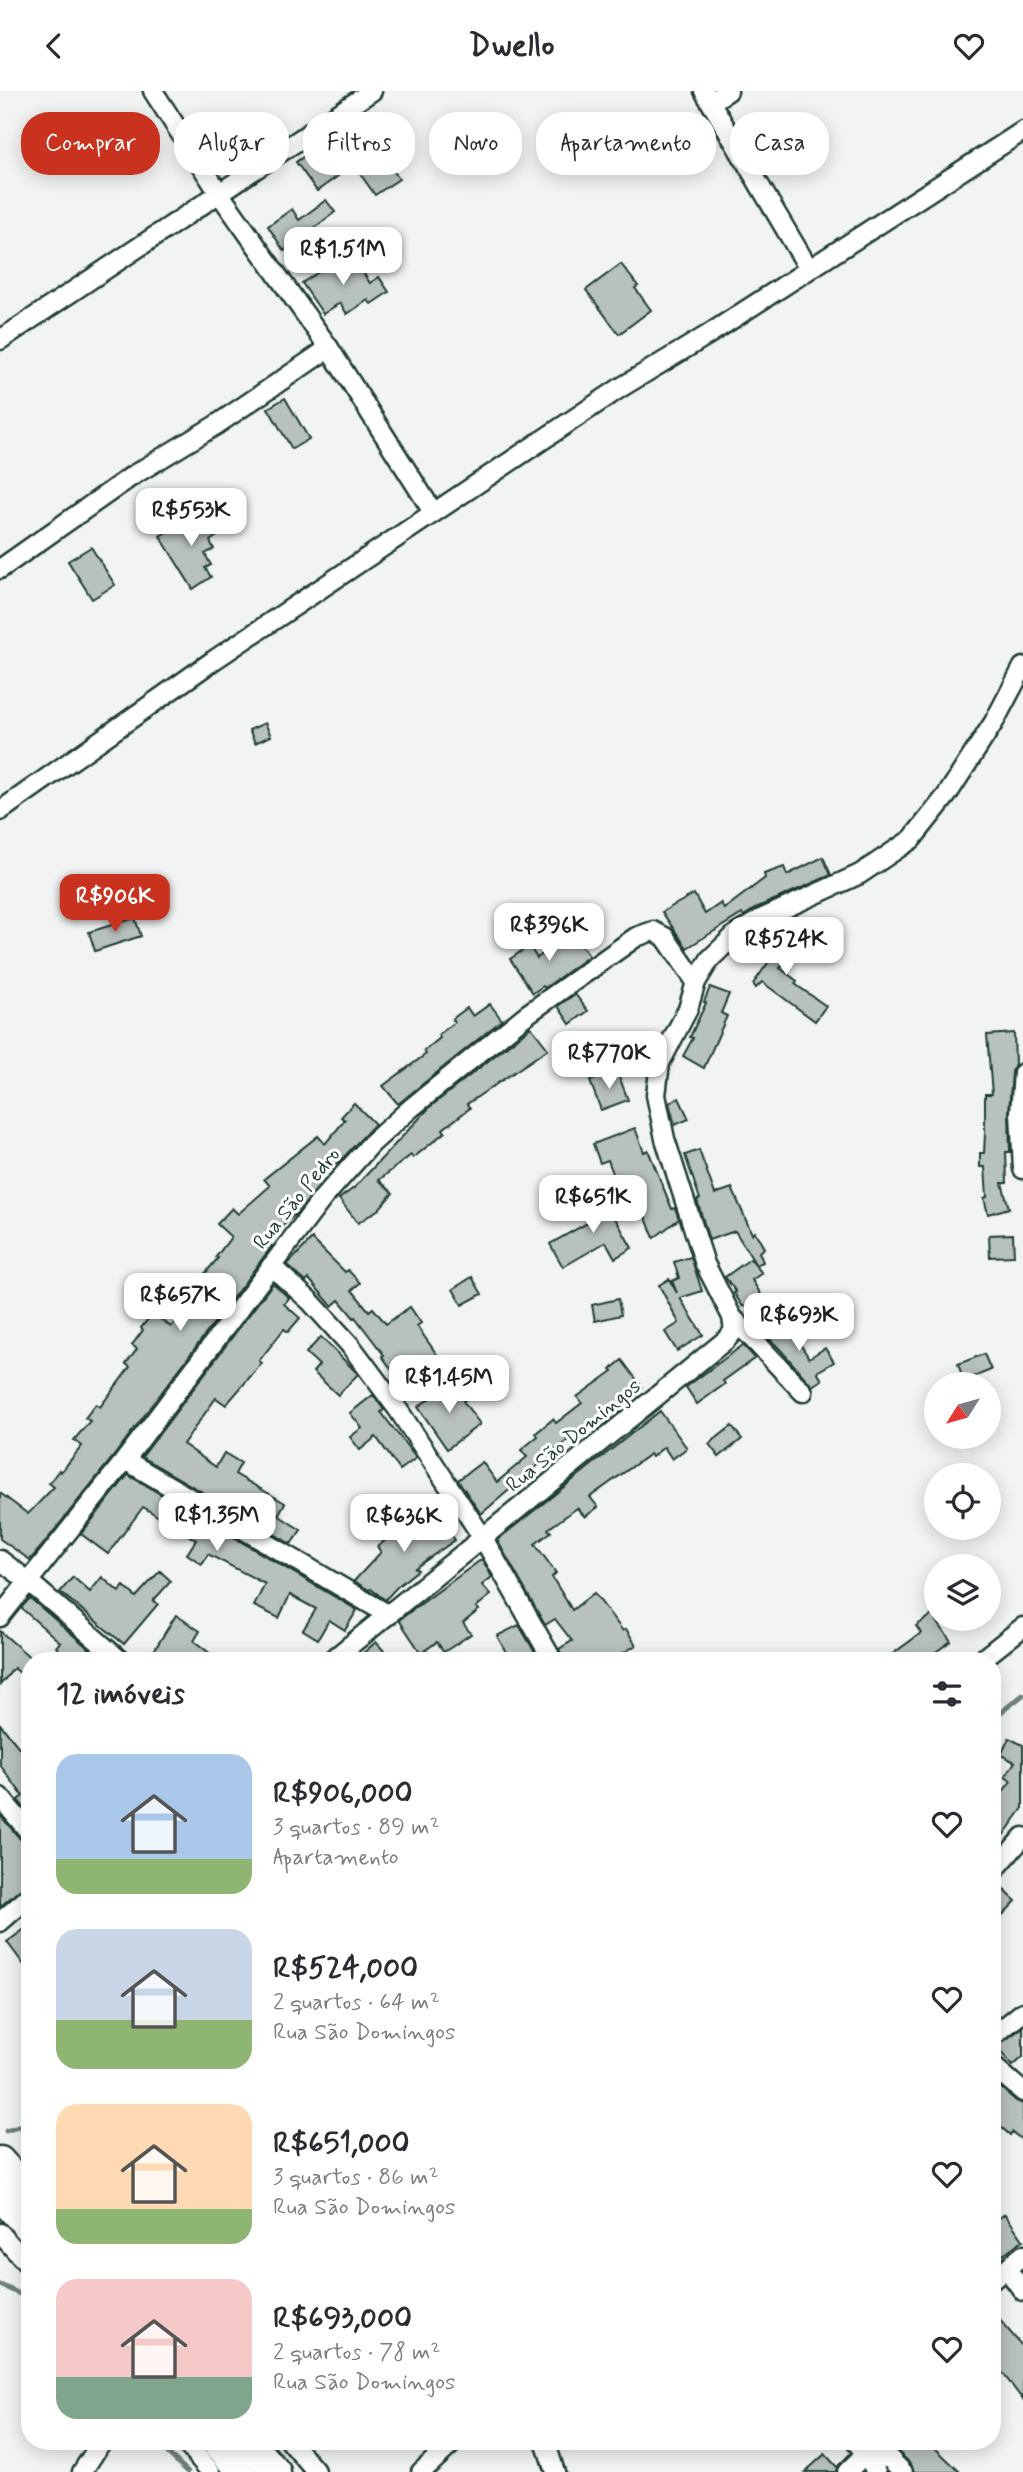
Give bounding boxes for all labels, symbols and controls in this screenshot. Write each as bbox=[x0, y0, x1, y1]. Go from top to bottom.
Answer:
text: Dwello bbox=[468, 25, 555, 67]
icon: back bbox=[35, 27, 73, 65]
icon: heart bbox=[950, 27, 988, 65]
chip: Comprar bbox=[21, 112, 160, 175]
chip: Alugar bbox=[174, 112, 289, 175]
chip: Filtros bbox=[303, 112, 415, 175]
chip: Novo bbox=[429, 112, 522, 175]
chip: Apartamento bbox=[536, 112, 716, 175]
chip: Casa bbox=[730, 112, 829, 175]
pin: R$1.51M bbox=[278, 227, 408, 287]
text: R$1.51M bbox=[300, 235, 386, 265]
pin: R$553K bbox=[134, 489, 248, 548]
text: R$553K bbox=[152, 496, 230, 526]
pin: R$906K bbox=[58, 875, 172, 934]
text: R$906K bbox=[76, 882, 154, 912]
pin: R$396K bbox=[492, 903, 606, 963]
text: R$396K bbox=[510, 911, 588, 941]
pin: R$524K bbox=[729, 917, 843, 977]
text: R$524K bbox=[745, 925, 827, 955]
pin: R$770K bbox=[552, 1031, 666, 1091]
text: R$770K bbox=[568, 1039, 650, 1069]
street label: Rua São Pedro bbox=[247, 1142, 347, 1256]
pin: R$651K bbox=[536, 1175, 650, 1235]
text: R$651K bbox=[555, 1183, 631, 1213]
pin: R$657K bbox=[123, 1273, 237, 1333]
text: R$657K bbox=[140, 1281, 220, 1311]
pin: R$693K bbox=[742, 1293, 856, 1353]
text: R$693K bbox=[760, 1301, 838, 1331]
pin: R$1.45M bbox=[384, 1355, 514, 1415]
text: R$1.45M bbox=[405, 1363, 493, 1393]
north arrow bbox=[924, 1372, 1001, 1449]
map controls bbox=[924, 1372, 1001, 1631]
street label: Rua São Domingos bbox=[500, 1373, 647, 1499]
button: locate bbox=[924, 1463, 1001, 1540]
pin: R$1.35M bbox=[152, 1493, 282, 1553]
pin: R$636K bbox=[347, 1495, 461, 1554]
text: R$1.35M bbox=[175, 1501, 259, 1531]
text: R$636K bbox=[366, 1502, 442, 1532]
button: layers bbox=[924, 1554, 1001, 1631]
text: 12 imóveis bbox=[56, 1675, 185, 1714]
icon: filters bbox=[928, 1675, 966, 1713]
text: R$906,000 bbox=[273, 1774, 413, 1813]
icon: home bbox=[112, 1782, 196, 1866]
icon: heart bbox=[928, 1805, 966, 1843]
text: 3 quartos · 89 m² bbox=[273, 1813, 440, 1843]
text: Apartamento bbox=[273, 1843, 399, 1873]
text: R$524,000 bbox=[273, 1949, 418, 1988]
icon: home bbox=[112, 1957, 196, 2041]
icon: heart bbox=[928, 1980, 966, 2018]
text: 2 quartos · 64 m² bbox=[273, 1988, 440, 2018]
text: Rua São Domingos bbox=[273, 2018, 455, 2048]
text: R$651,000 bbox=[273, 2124, 410, 2163]
icon: home bbox=[112, 2132, 196, 2216]
icon: heart bbox=[928, 2155, 966, 2193]
text: 3 quartos · 86 m² bbox=[273, 2163, 439, 2193]
text: Rua São Domingos bbox=[273, 2193, 455, 2223]
text: R$693,000 bbox=[273, 2299, 412, 2338]
icon: home bbox=[112, 2307, 196, 2391]
icon: heart bbox=[928, 2330, 966, 2368]
text: 2 quartos · 78 m² bbox=[273, 2338, 440, 2368]
text: Rua São Domingos bbox=[273, 2368, 455, 2398]

